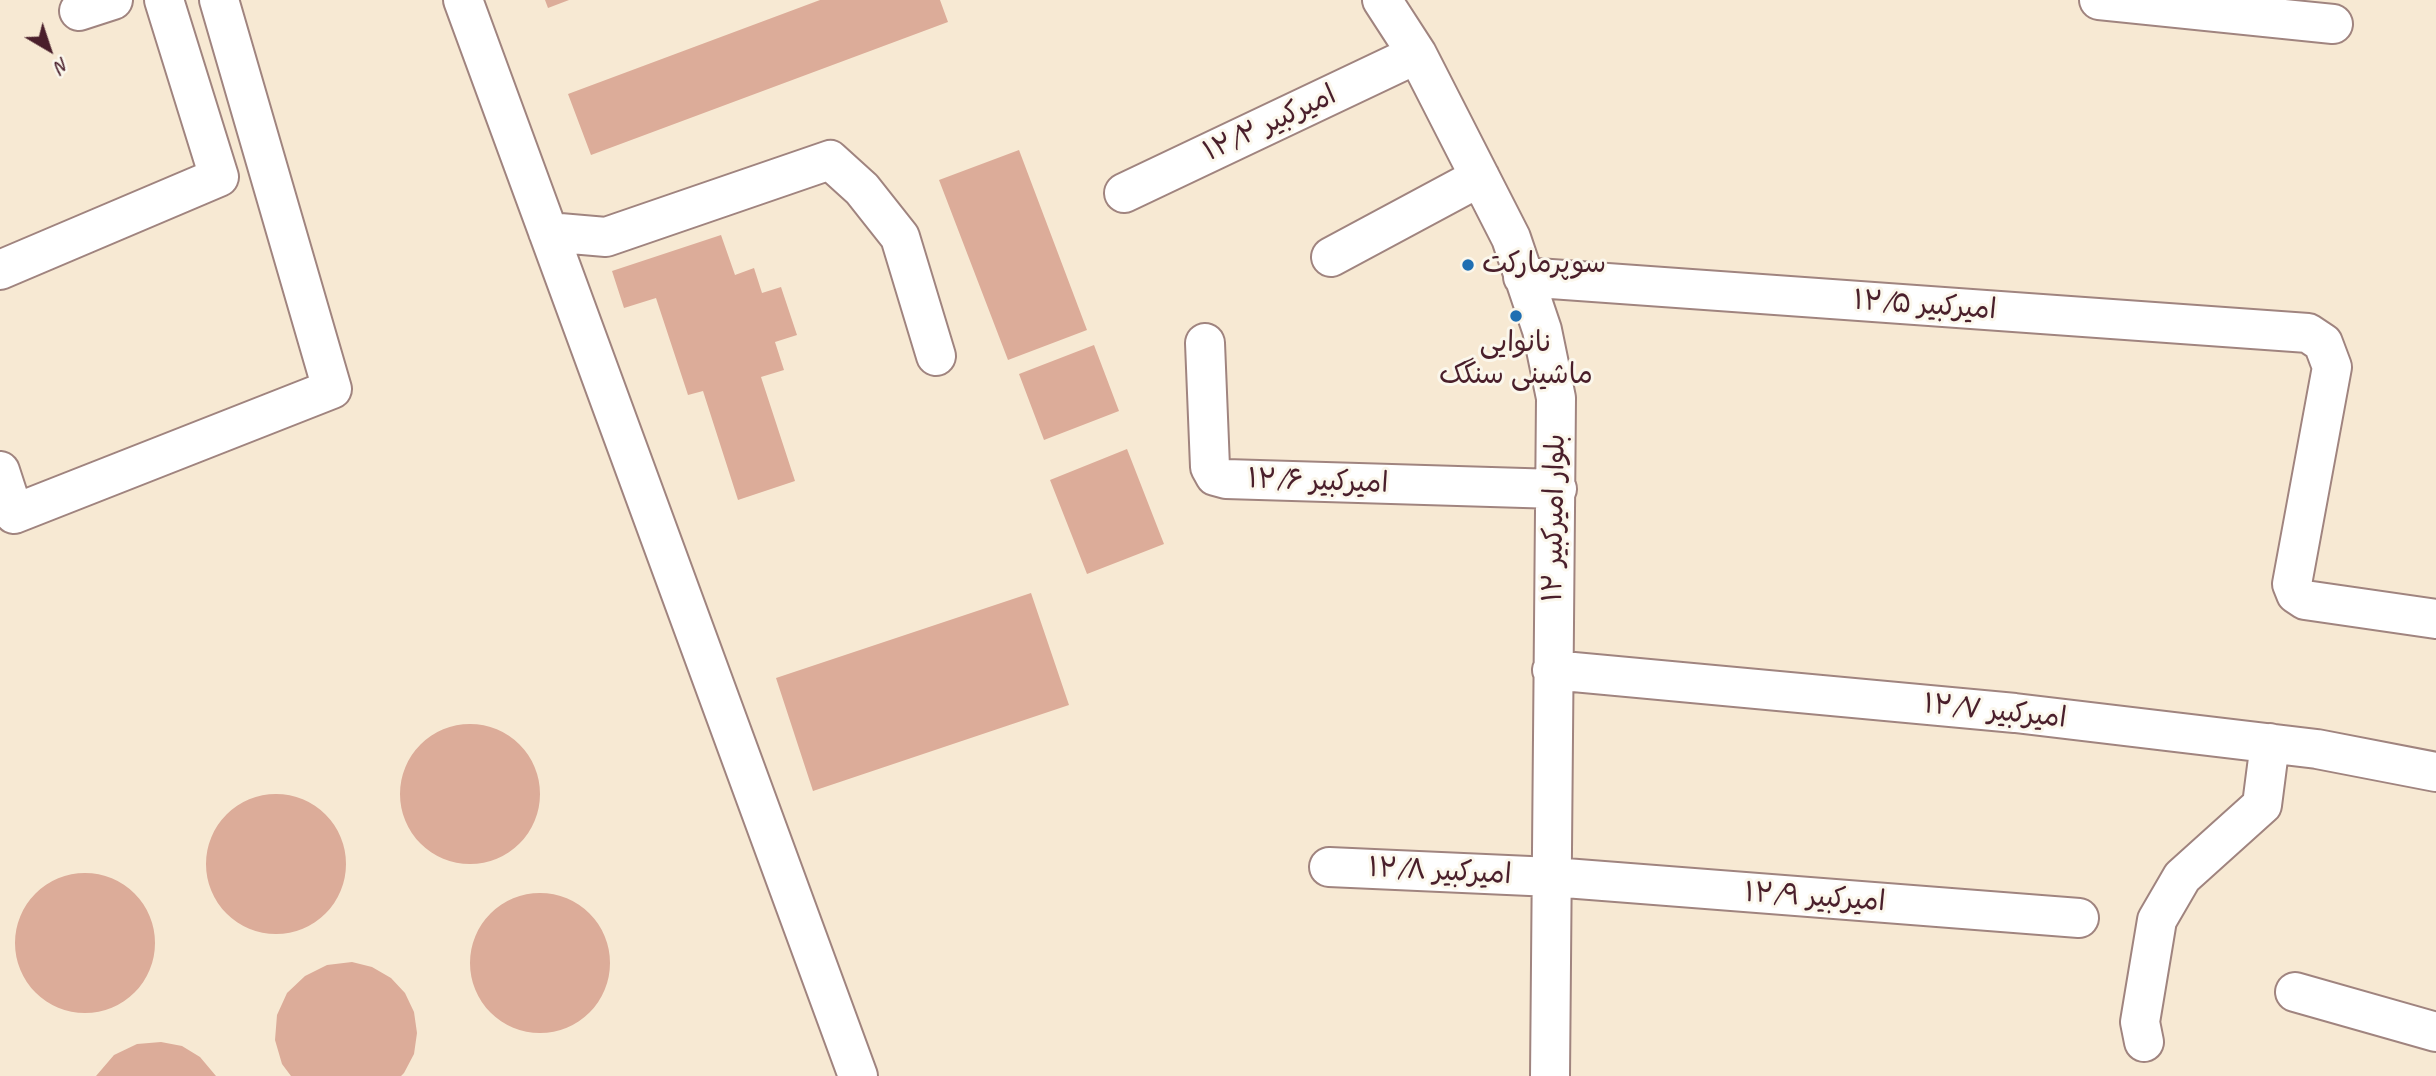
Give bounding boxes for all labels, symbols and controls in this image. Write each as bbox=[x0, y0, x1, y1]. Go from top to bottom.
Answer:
north arrow bbox=[14, 14, 84, 84]
text: N bbox=[50, 52, 74, 78]
street label: ۱۲/۲ امیرکبیر bbox=[1198, 79, 1342, 169]
place label: سوپرمارکت bbox=[1482, 248, 1606, 282]
marker: سوپرمارکت bbox=[1460, 257, 1476, 273]
street label: ۱۲/۵ امیرکبیر bbox=[1852, 284, 1998, 328]
marker: نانوایی ماشینی سنگک bbox=[1508, 308, 1524, 324]
place label: نانوایی ماشینی سنگک bbox=[1439, 327, 1593, 393]
street label: ۱۲ بلوار امیرکبیر bbox=[1537, 433, 1573, 603]
street label: ۱۲/۶ امیرکبیر bbox=[1247, 463, 1389, 501]
street label: ۱۲/۷ امیرکبیر bbox=[1922, 688, 2068, 736]
street label: ۱۲/۸ امیرکبیر bbox=[1368, 851, 1512, 893]
street label: ۱۲/۹ امیرکبیر bbox=[1743, 876, 1887, 920]

